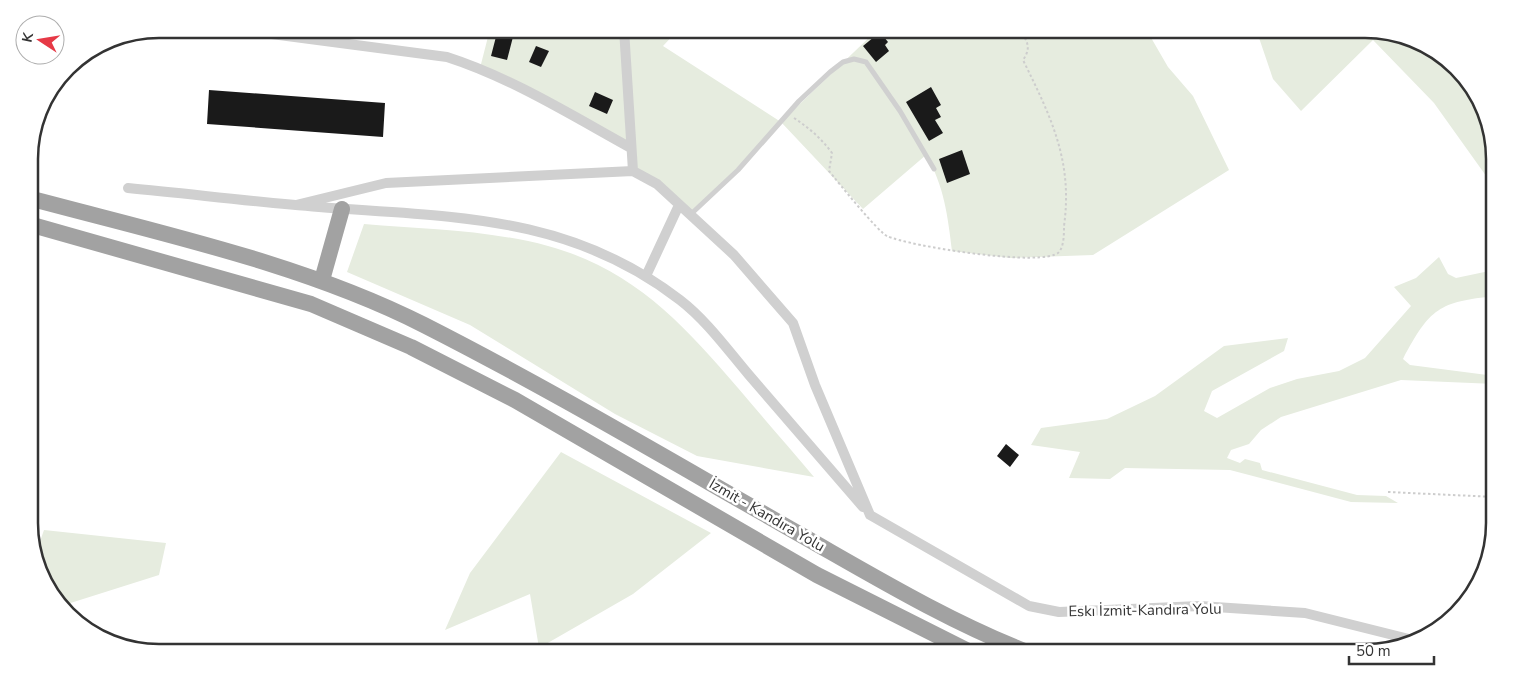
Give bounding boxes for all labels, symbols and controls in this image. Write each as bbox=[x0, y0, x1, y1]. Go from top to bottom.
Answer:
north arrow bbox=[15, 15, 65, 65]
text: K bbox=[18, 30, 38, 44]
street label: İzmit - Kandıra Yolu bbox=[705, 474, 829, 556]
street label: Eskı İzmit-Kandıra Yolu bbox=[1068, 599, 1222, 621]
scale bar bbox=[1349, 634, 1434, 666]
text: 50 m bbox=[1356, 641, 1391, 661]

